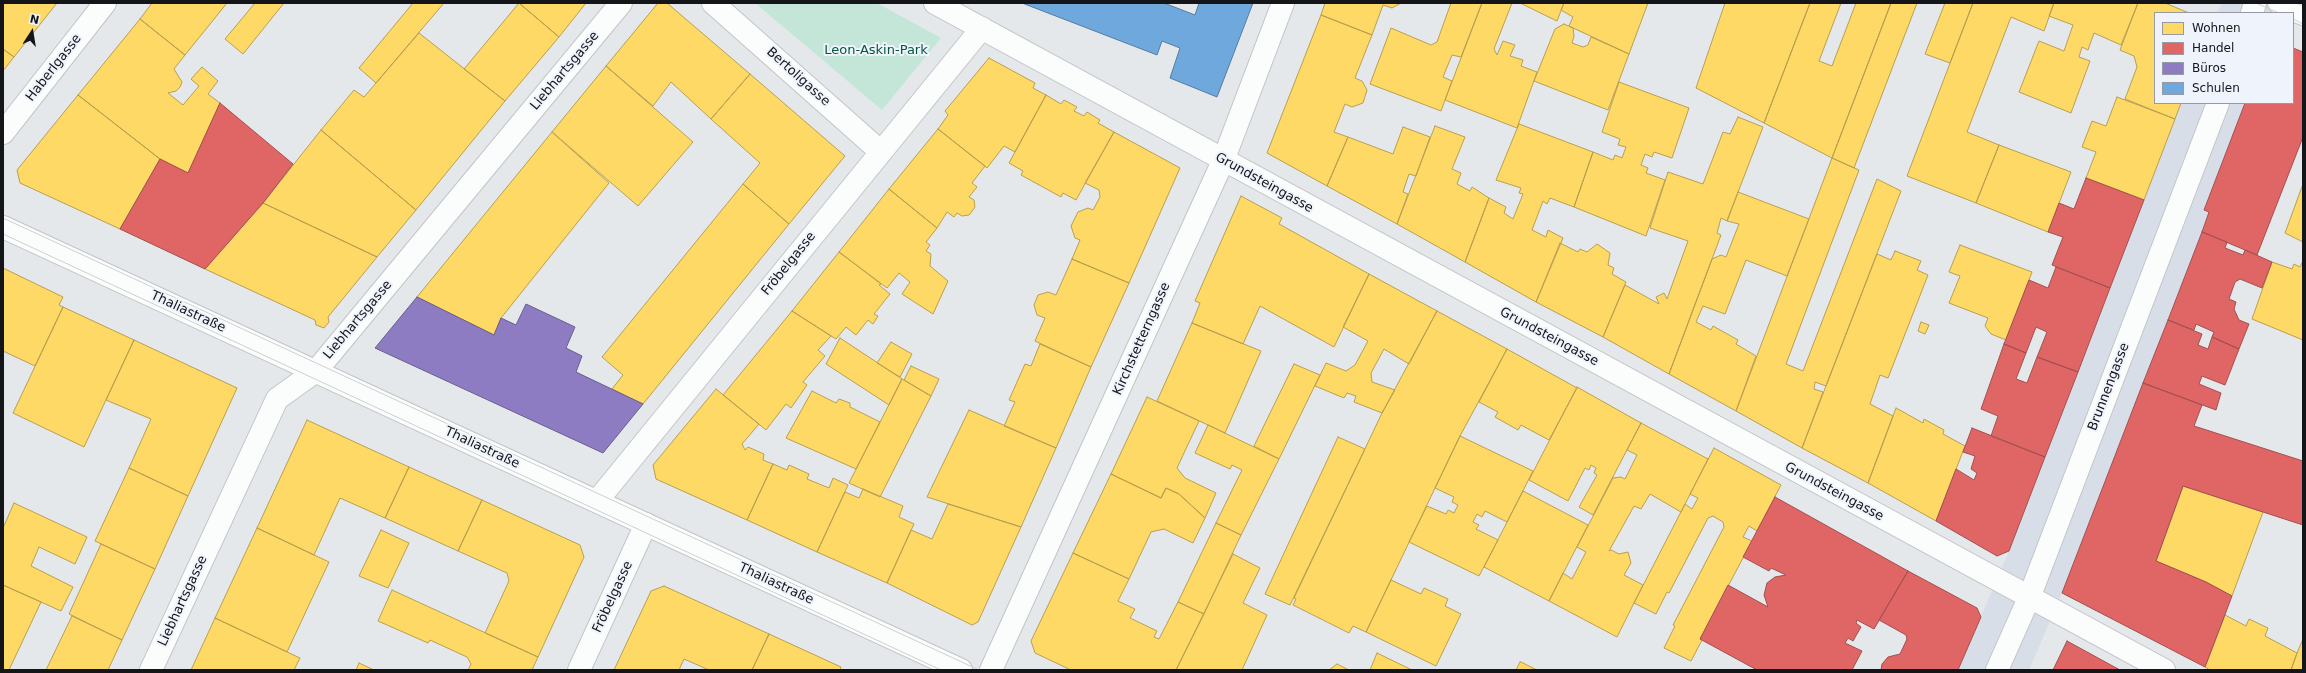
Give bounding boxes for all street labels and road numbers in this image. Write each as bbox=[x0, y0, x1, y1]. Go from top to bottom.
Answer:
street label: Liebhartsgasse bbox=[527, 28, 603, 114]
street label: Haberlgasse bbox=[23, 31, 85, 105]
street label: Bertoligasse bbox=[763, 44, 833, 110]
street label: Grundsteingasse bbox=[1212, 150, 1316, 216]
street label: Fröbelgasse bbox=[759, 229, 819, 299]
street label: Liebhartsgasse bbox=[320, 277, 396, 363]
street label: Kirchstetterngasse bbox=[1110, 280, 1174, 398]
street label: Thaliastraße bbox=[148, 288, 228, 336]
street label: Grundsteingasse bbox=[1497, 304, 1601, 370]
street label: Brunnengasse bbox=[2085, 341, 2133, 433]
street label: Thaliastraße bbox=[442, 424, 522, 472]
street label: Grundsteingasse bbox=[1782, 459, 1886, 525]
street label: Liebhartsgasse bbox=[155, 553, 211, 649]
street label: Fröbelgasse bbox=[590, 559, 636, 635]
street label: Thaliastraße bbox=[736, 560, 816, 608]

